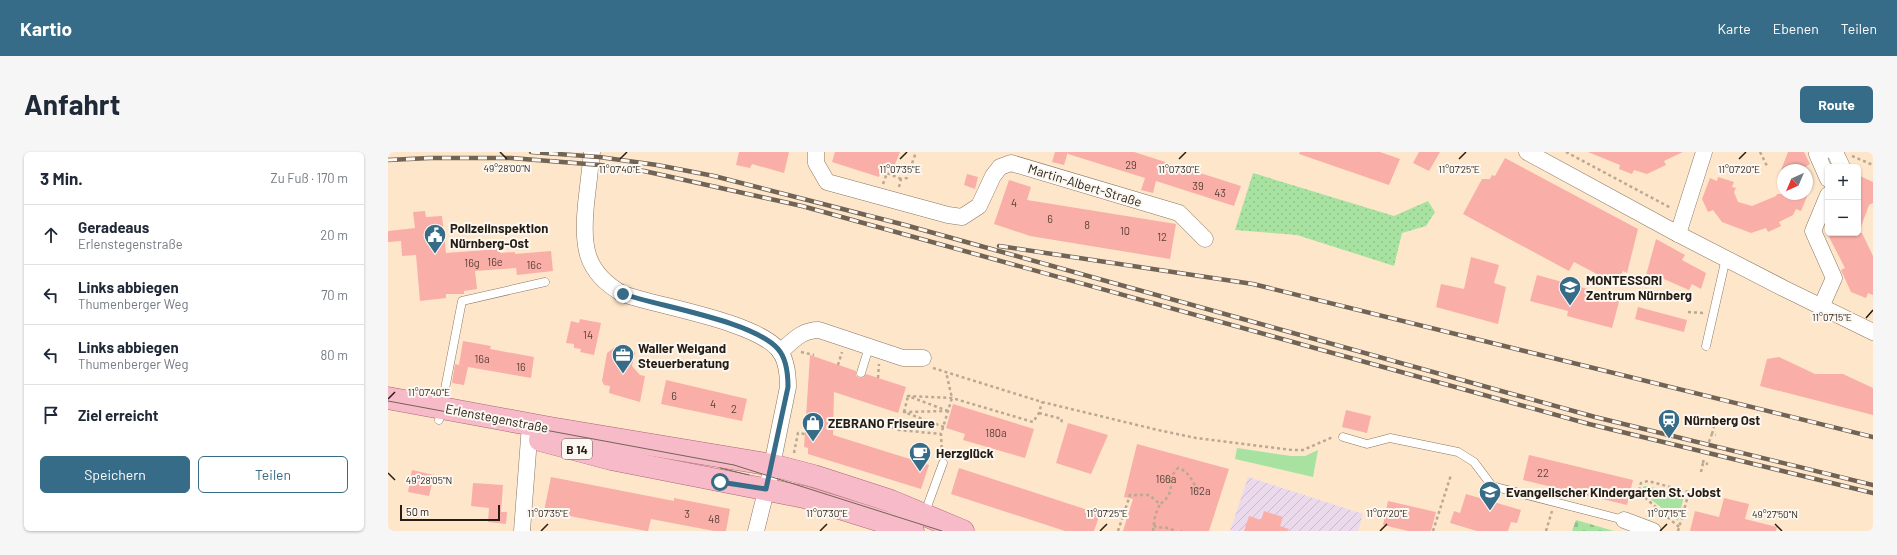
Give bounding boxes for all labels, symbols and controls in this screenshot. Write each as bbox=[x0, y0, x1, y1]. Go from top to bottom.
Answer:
text: Kartio bbox=[20, 17, 72, 40]
text: Karte bbox=[1717, 20, 1751, 37]
text: Ebenen bbox=[1773, 20, 1819, 37]
text: Teilen bbox=[1841, 20, 1877, 37]
button: Route bbox=[1800, 86, 1873, 123]
text: Anfahrt bbox=[24, 87, 120, 121]
house number: 29 bbox=[1125, 158, 1137, 171]
street label: Martin-Albert-Straße bbox=[1026, 160, 1144, 210]
text: 49°28'00"N bbox=[483, 162, 531, 174]
text: 11°07'40"E bbox=[599, 163, 641, 175]
text: 11°07'35"E bbox=[879, 163, 921, 175]
text: 11°07'30"E bbox=[1158, 163, 1200, 175]
text: 11°07'25"E bbox=[1438, 163, 1480, 175]
text: 11°07'20"E bbox=[1718, 163, 1760, 175]
north arrow bbox=[1777, 164, 1813, 200]
map controls bbox=[1825, 164, 1861, 236]
button: + bbox=[1825, 164, 1861, 200]
text: 3 Min. bbox=[40, 168, 83, 188]
text: Zu Fuß · 170 m bbox=[271, 170, 348, 186]
house number: 39 bbox=[1192, 179, 1204, 192]
house number: 43 bbox=[1214, 186, 1226, 199]
house number: 4 bbox=[1011, 196, 1017, 209]
button: − bbox=[1825, 200, 1861, 236]
house number: 6 bbox=[1047, 212, 1053, 225]
text: Geradeaus bbox=[78, 218, 149, 236]
house number: 8 bbox=[1084, 218, 1090, 231]
place label: Polizeiinspektion Nürnberg-Ost bbox=[450, 220, 548, 251]
public building icon: Polizeiinspektion Nürnberg-Ost bbox=[422, 222, 448, 255]
icon: ahead bbox=[40, 224, 62, 246]
house number: 10 bbox=[1120, 224, 1130, 237]
text: 20 m bbox=[320, 227, 348, 243]
house number: 12 bbox=[1157, 230, 1167, 243]
text: Erlenstegenstraße bbox=[78, 236, 183, 252]
house number: 16e bbox=[487, 255, 503, 268]
house number: 16g bbox=[464, 256, 480, 269]
house number: 16c bbox=[526, 258, 542, 271]
place label: MONTESSORI Zentrum Nürnberg bbox=[1586, 272, 1692, 303]
school or university icon: MONTESSORI Zentrum Nürnberg bbox=[1557, 274, 1583, 307]
text: Links abbiegen bbox=[78, 278, 179, 296]
icon: left bbox=[40, 284, 62, 306]
route end bbox=[614, 285, 632, 303]
text: 70 m bbox=[321, 287, 348, 303]
text: Thumenberger Weg bbox=[78, 296, 188, 312]
text: 11°07'15"E bbox=[1812, 311, 1852, 323]
house number: 14 bbox=[583, 328, 593, 341]
text: Links abbiegen bbox=[78, 338, 179, 356]
place label: Waller Weigand Steuerberatung bbox=[638, 340, 729, 371]
office icon: Waller Weigand Steuerberatung bbox=[610, 342, 636, 375]
icon: left bbox=[40, 344, 62, 366]
text: 80 m bbox=[321, 347, 348, 363]
house number: 16a bbox=[474, 352, 490, 365]
text: Thumenberger Weg bbox=[78, 356, 188, 372]
house number: 16 bbox=[516, 360, 526, 373]
text: 11°07'40"E bbox=[408, 386, 450, 398]
house number: 6 bbox=[671, 389, 677, 402]
house number: 4 bbox=[710, 397, 716, 410]
street label: Erlenstegenstraße bbox=[444, 400, 550, 436]
house number: 2 bbox=[731, 402, 737, 415]
icon: arrive bbox=[40, 404, 62, 426]
text: Ziel erreicht bbox=[78, 406, 159, 424]
station icon: Nürnberg Ost bbox=[1656, 407, 1682, 440]
shop icon: ZEBRANO Friseure bbox=[800, 410, 826, 443]
place label: Nürnberg Ost bbox=[1684, 412, 1760, 428]
place label: ZEBRANO Friseure bbox=[828, 415, 935, 431]
house number: 180a bbox=[985, 426, 1007, 439]
road number: B 14 bbox=[562, 439, 592, 459]
cafe icon: Herzglück bbox=[907, 440, 933, 473]
place label: Herzglück bbox=[936, 445, 994, 461]
button: Speichern bbox=[40, 456, 190, 493]
button: Teilen bbox=[198, 456, 348, 493]
house number: 22 bbox=[1537, 466, 1549, 479]
house number: 166a bbox=[1156, 472, 1176, 485]
route start bbox=[711, 473, 729, 491]
text: 49°28'05"N bbox=[406, 474, 452, 486]
school or university icon: Evangelischer Kindergarten St. Jobst bbox=[1477, 479, 1503, 512]
house number: 162a bbox=[1189, 484, 1211, 497]
place label: Evangelischer Kindergarten St. Jobst bbox=[1506, 484, 1721, 500]
scale bar bbox=[400, 503, 500, 522]
text: 50 m bbox=[406, 505, 429, 518]
text: 11°07'35"E bbox=[527, 507, 569, 519]
house number: 3 bbox=[684, 507, 690, 520]
text: 11°07'30"E bbox=[806, 507, 848, 519]
text: 11°07'25"E bbox=[1086, 507, 1128, 519]
text: 11°07'20"E bbox=[1366, 507, 1408, 519]
text: 11°07'15"E bbox=[1647, 507, 1687, 519]
text: 49°27'50"N bbox=[1752, 508, 1798, 520]
house number: 48 bbox=[708, 512, 720, 525]

